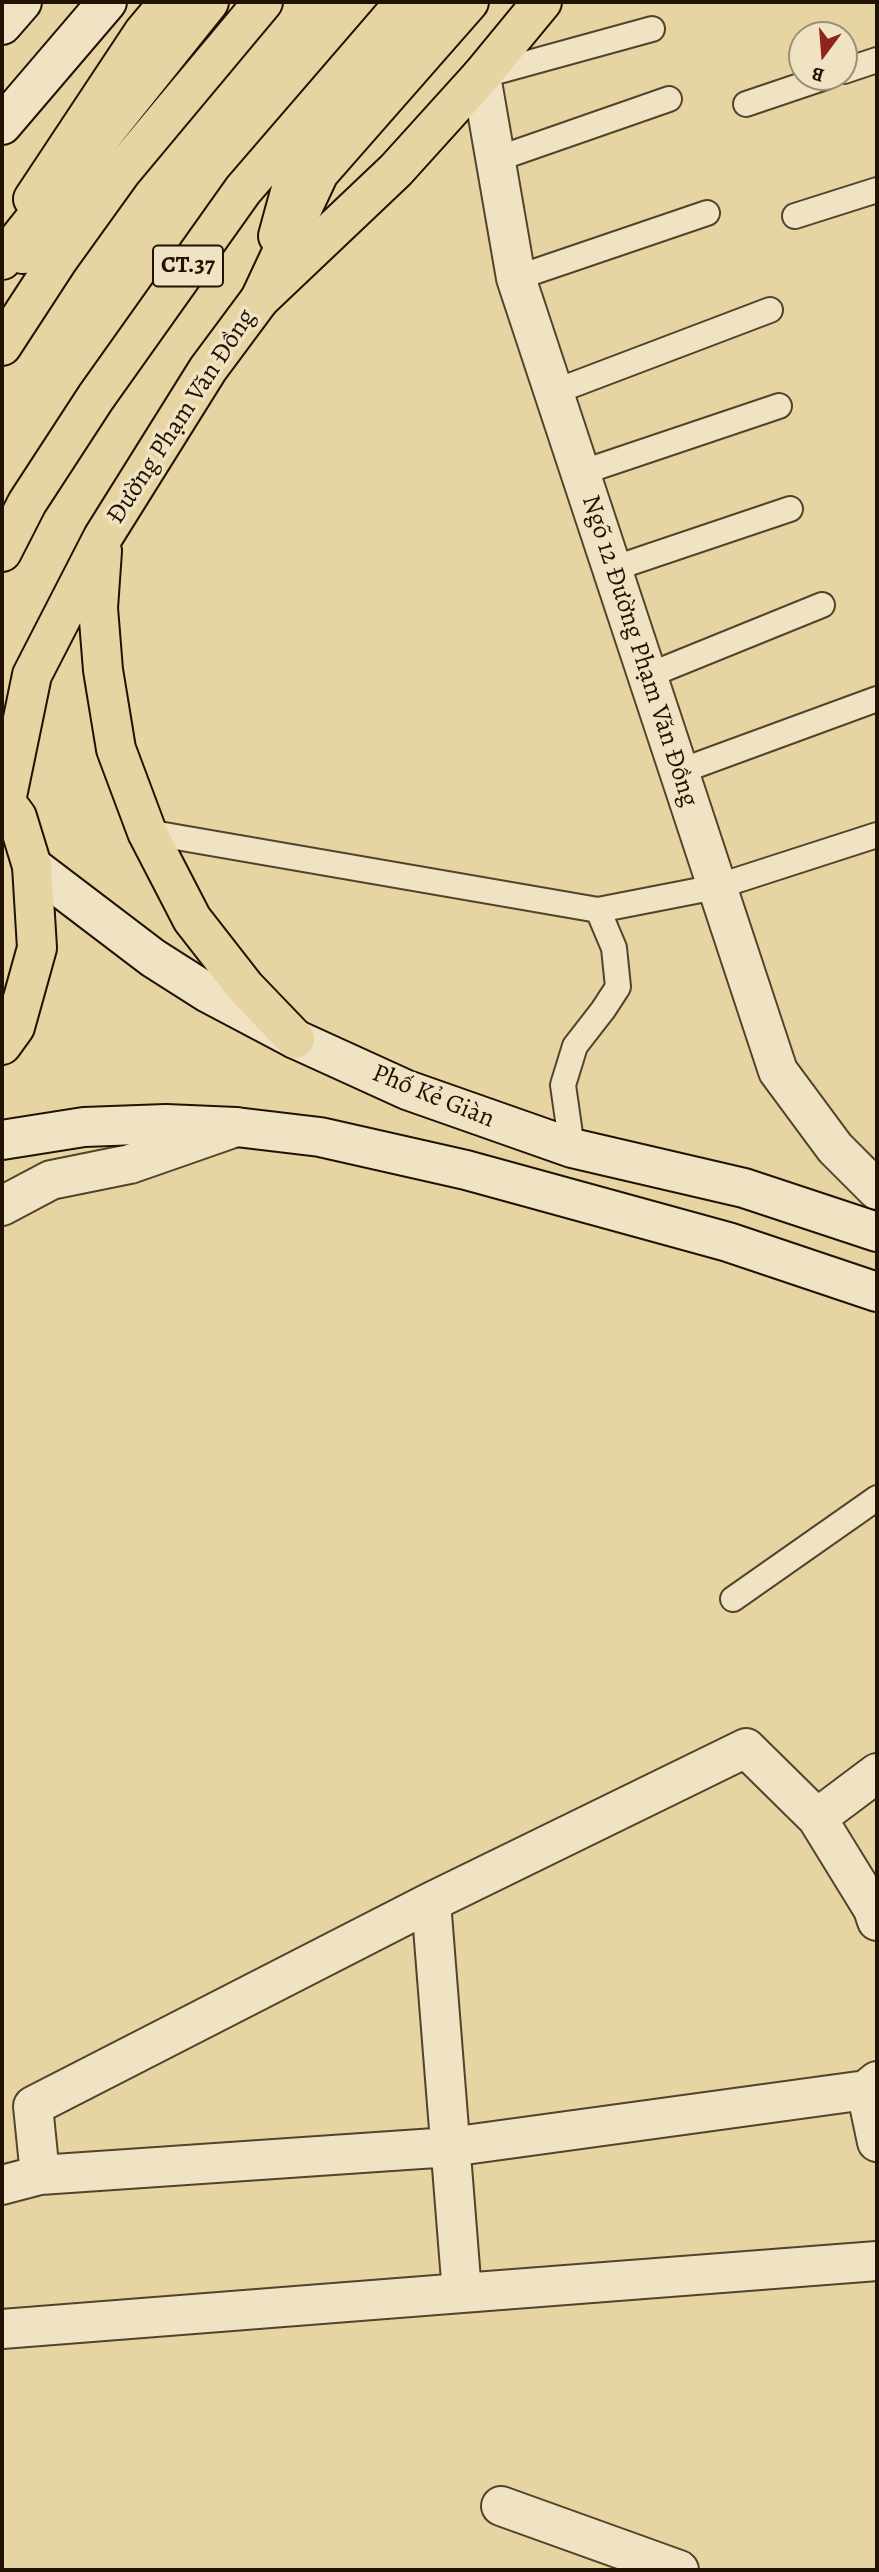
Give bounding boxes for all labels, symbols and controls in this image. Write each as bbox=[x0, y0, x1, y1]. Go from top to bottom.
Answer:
north arrow bbox=[788, 21, 858, 91]
text: B bbox=[808, 60, 827, 88]
road number: CT.37 bbox=[153, 246, 223, 286]
street label: Đường Phạm Văn Đồng bbox=[101, 304, 263, 530]
street label: Ngõ 12 Đường Phạm Văn Đồng bbox=[574, 491, 704, 811]
street label: Phố Kẻ Giàn bbox=[367, 1058, 499, 1136]

